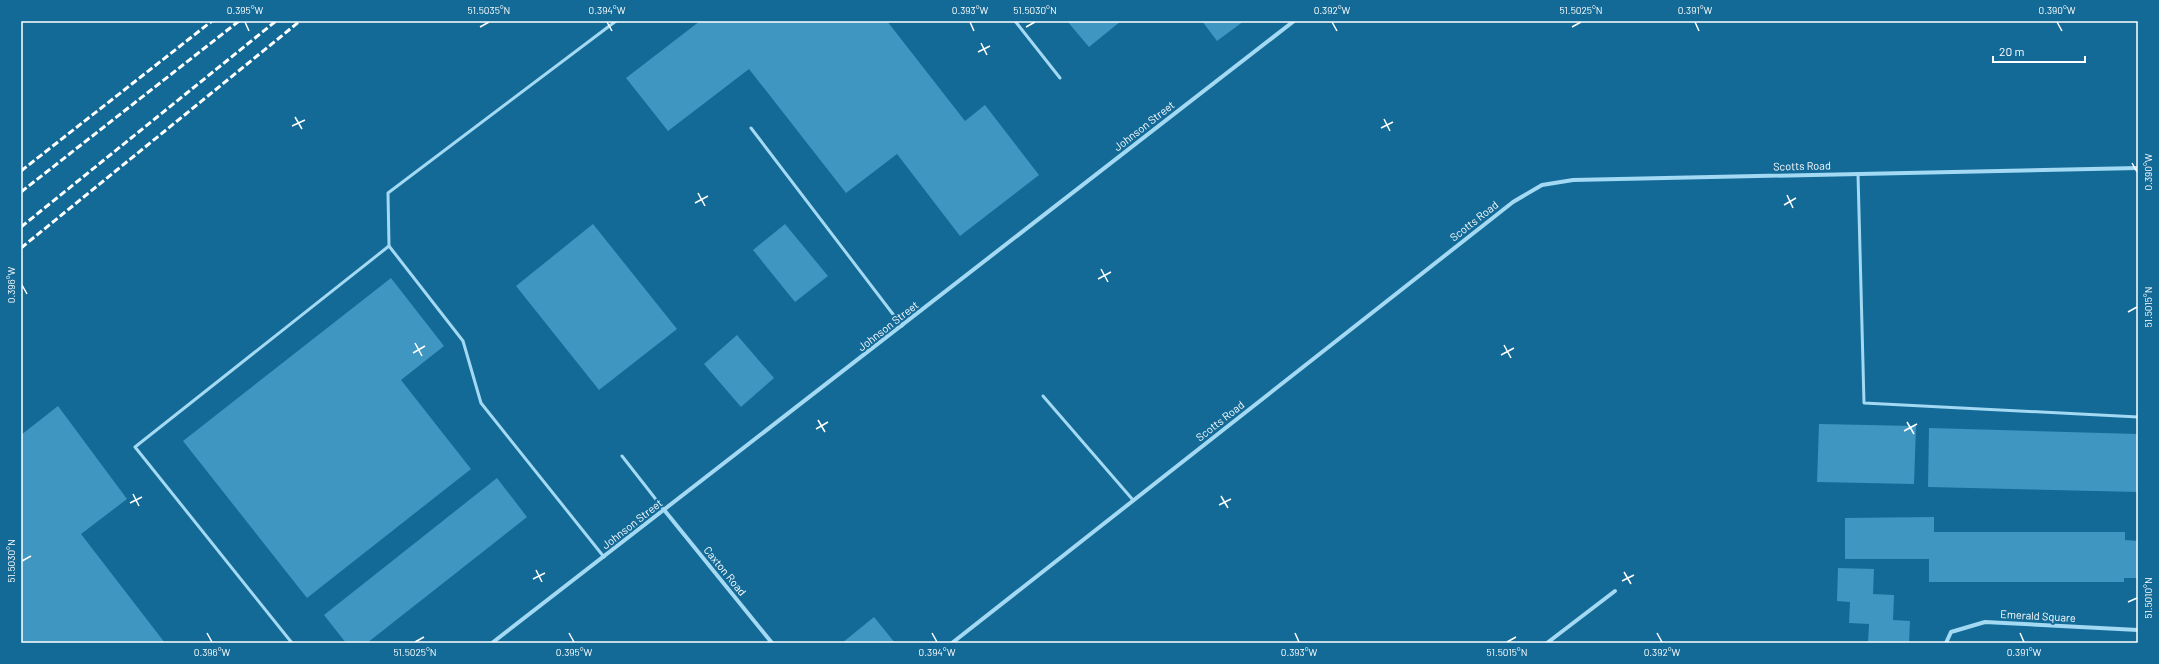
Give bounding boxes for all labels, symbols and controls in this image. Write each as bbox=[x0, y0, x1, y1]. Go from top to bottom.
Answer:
text: 0.395°W bbox=[227, 4, 263, 16]
text: 51.5035°N bbox=[468, 4, 510, 16]
text: 0.394°W bbox=[589, 4, 626, 16]
text: 0.393°W bbox=[952, 4, 988, 16]
text: 51.5030°N bbox=[1013, 4, 1057, 16]
text: 0.392°W bbox=[1314, 4, 1351, 16]
text: 51.5025°N bbox=[1560, 4, 1603, 16]
text: 0.391°W bbox=[1678, 4, 1713, 16]
text: 0.390°W bbox=[2038, 4, 2076, 16]
scale bar bbox=[1993, 38, 2085, 64]
text: 20 m bbox=[1999, 44, 2025, 58]
street label: Johnson Street bbox=[1111, 98, 1177, 153]
text: 0.390°W bbox=[2142, 153, 2154, 191]
street label: Scotts Road bbox=[1773, 158, 1831, 173]
street label: Scotts Road bbox=[1447, 198, 1500, 244]
text: 0.396°W bbox=[5, 267, 17, 303]
text: 51.5015°N bbox=[2142, 287, 2154, 327]
street label: Johnson Street bbox=[855, 298, 921, 353]
street label: Scotts Road bbox=[1193, 398, 1246, 444]
street label: Johnson Street bbox=[599, 496, 665, 551]
text: 51.5030°N bbox=[5, 539, 17, 583]
street label: Caxton Road bbox=[702, 543, 749, 598]
text: 51.5010°N bbox=[2142, 577, 2154, 619]
street label: Emerald Square bbox=[2000, 607, 2076, 624]
text: 0.396°W bbox=[194, 646, 230, 658]
text: 51.5025°N bbox=[394, 646, 437, 658]
text: 0.395°W bbox=[556, 646, 592, 658]
text: 0.394°W bbox=[919, 646, 956, 658]
text: 0.393°W bbox=[1281, 646, 1317, 658]
text: 51.5015°N bbox=[1487, 646, 1527, 658]
text: 0.392°W bbox=[1644, 646, 1681, 658]
text: 0.391°W bbox=[2007, 646, 2042, 658]

